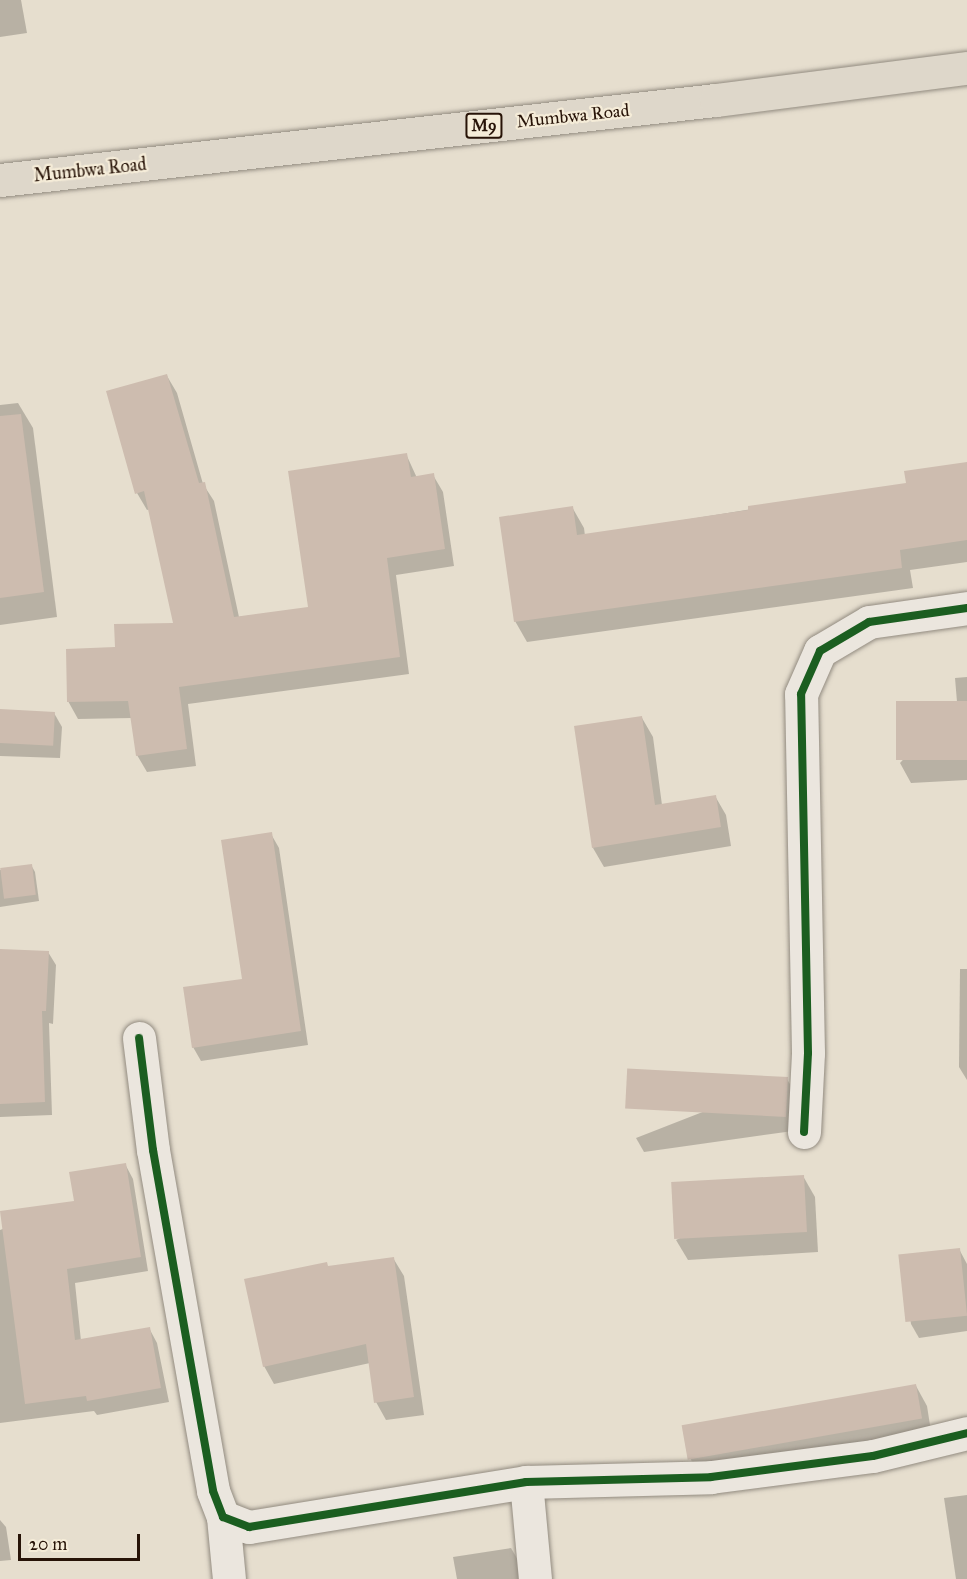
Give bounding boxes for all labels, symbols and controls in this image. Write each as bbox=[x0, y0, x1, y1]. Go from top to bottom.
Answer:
street label: Mumbwa Road bbox=[516, 99, 630, 133]
road number: M9 bbox=[464, 113, 504, 139]
street label: Mumbwa Road bbox=[33, 153, 147, 187]
scale bar bbox=[21, 1522, 142, 1560]
text: 20 m bbox=[29, 1533, 67, 1555]

